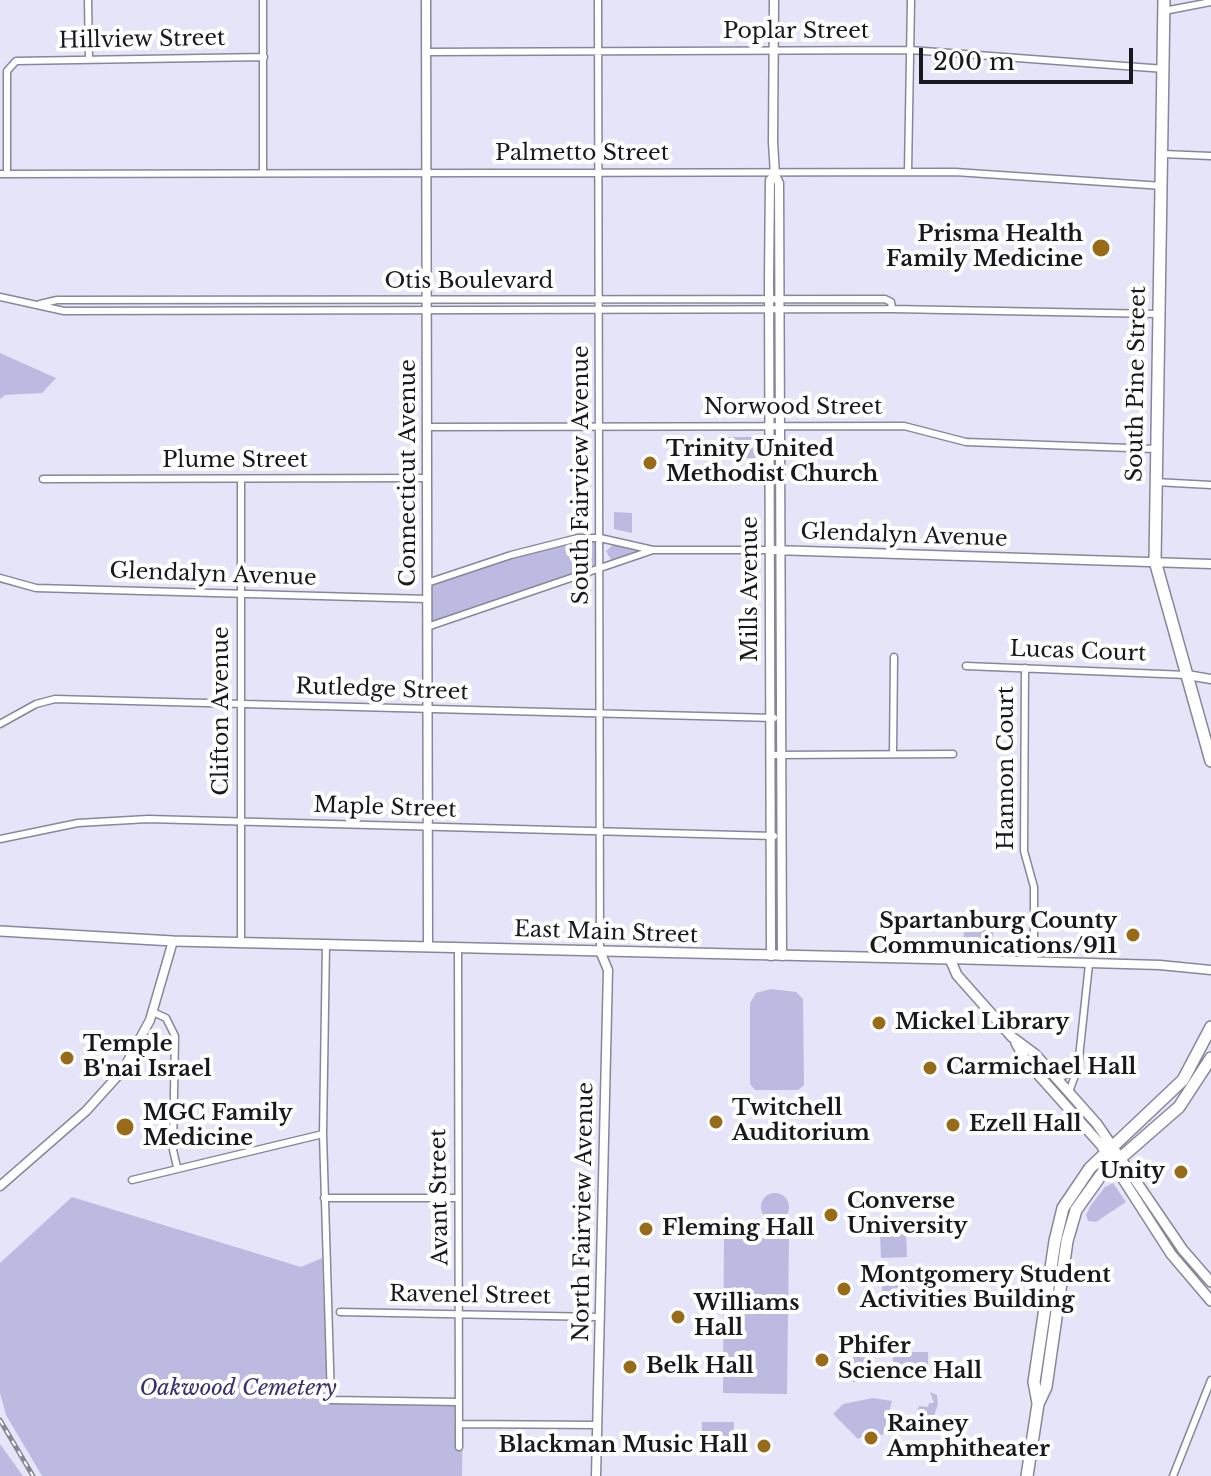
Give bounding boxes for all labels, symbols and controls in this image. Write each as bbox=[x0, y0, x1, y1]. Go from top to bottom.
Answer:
street label: Poplar Street bbox=[723, 19, 869, 45]
street label: Hillview Street bbox=[59, 25, 225, 55]
scale bar bbox=[923, 32, 1137, 82]
text: 200 m bbox=[933, 47, 1015, 76]
street label: Palmetto Street bbox=[495, 141, 669, 167]
place label: Prisma Health Family Medicine bbox=[886, 222, 1083, 274]
marker: Prisma Health Family Medicine bbox=[1090, 237, 1112, 259]
street label: Otis Boulevard bbox=[385, 269, 553, 295]
street label: South Pine Street bbox=[1122, 286, 1152, 482]
street label: South Fairview Avenue bbox=[569, 345, 595, 605]
street label: Connecticut Avenue bbox=[396, 359, 422, 587]
street label: Norwood Street bbox=[704, 395, 882, 421]
place label: Trinity United Methodist Church bbox=[666, 437, 878, 488]
street label: Plume Street bbox=[162, 448, 308, 474]
marker: Trinity United Methodist Church bbox=[641, 454, 659, 472]
street label: Mills Avenue bbox=[738, 516, 764, 662]
street label: Glendalyn Avenue bbox=[800, 519, 1008, 553]
street label: Glendalyn Avenue bbox=[109, 558, 317, 592]
street label: Clifton Avenue bbox=[209, 626, 235, 796]
street label: Lucas Court bbox=[1009, 636, 1147, 668]
street label: Rutledge Street bbox=[295, 674, 469, 706]
street label: Hannon Court bbox=[994, 686, 1020, 850]
street label: Maple Street bbox=[313, 792, 457, 824]
place label: Spartanburg County Communications/911 bbox=[870, 909, 1117, 960]
street label: East Main Street bbox=[514, 917, 698, 949]
marker: Spartanburg County Communications/911 bbox=[1124, 926, 1142, 944]
place label: Mickel Library bbox=[895, 1010, 1069, 1036]
marker: Mickel Library bbox=[870, 1014, 888, 1032]
place label: Temple B'nai Israel bbox=[83, 1032, 212, 1084]
marker: Temple B'nai Israel bbox=[58, 1049, 76, 1067]
place label: Carmichael Hall bbox=[946, 1055, 1136, 1081]
marker: Carmichael Hall bbox=[921, 1059, 939, 1077]
street label: North Fairview Avenue bbox=[569, 1082, 599, 1342]
place label: Twitchell Auditorium bbox=[732, 1096, 870, 1148]
place label: MGC Family Medicine bbox=[143, 1101, 292, 1152]
place label: Ezell Hall bbox=[969, 1112, 1082, 1138]
marker: Twitchell Auditorium bbox=[707, 1113, 725, 1131]
marker: MGC Family Medicine bbox=[114, 1116, 136, 1138]
marker: Ezell Hall bbox=[944, 1116, 962, 1134]
street label: Avant Street bbox=[426, 1128, 454, 1266]
place label: Unity bbox=[1100, 1159, 1165, 1185]
marker: Unity bbox=[1172, 1163, 1190, 1181]
place label: Converse University bbox=[847, 1189, 967, 1240]
marker: Converse University bbox=[822, 1206, 840, 1224]
place label: Fleming Hall bbox=[662, 1216, 814, 1242]
marker: Fleming Hall bbox=[637, 1220, 655, 1238]
place label: Montgomery Student Activities Building bbox=[860, 1263, 1111, 1314]
marker: Montgomery Student Activities Building bbox=[835, 1280, 853, 1298]
street label: Ravenel Street bbox=[389, 1281, 551, 1311]
place label: Williams Hall bbox=[694, 1291, 799, 1342]
marker: Williams Hall bbox=[669, 1308, 687, 1326]
place label: Phifer Science Hall bbox=[838, 1334, 982, 1386]
marker: Phifer Science Hall bbox=[813, 1351, 831, 1369]
place label: Belk Hall bbox=[646, 1354, 754, 1380]
marker: Belk Hall bbox=[621, 1358, 639, 1376]
park label: Oakwood Cemetery bbox=[139, 1376, 337, 1402]
place label: Rainey Amphitheater bbox=[887, 1412, 1050, 1464]
marker: Rainey Amphitheater bbox=[862, 1429, 880, 1447]
place label: Blackman Music Hall bbox=[498, 1433, 748, 1459]
marker: Blackman Music Hall bbox=[755, 1437, 773, 1455]

